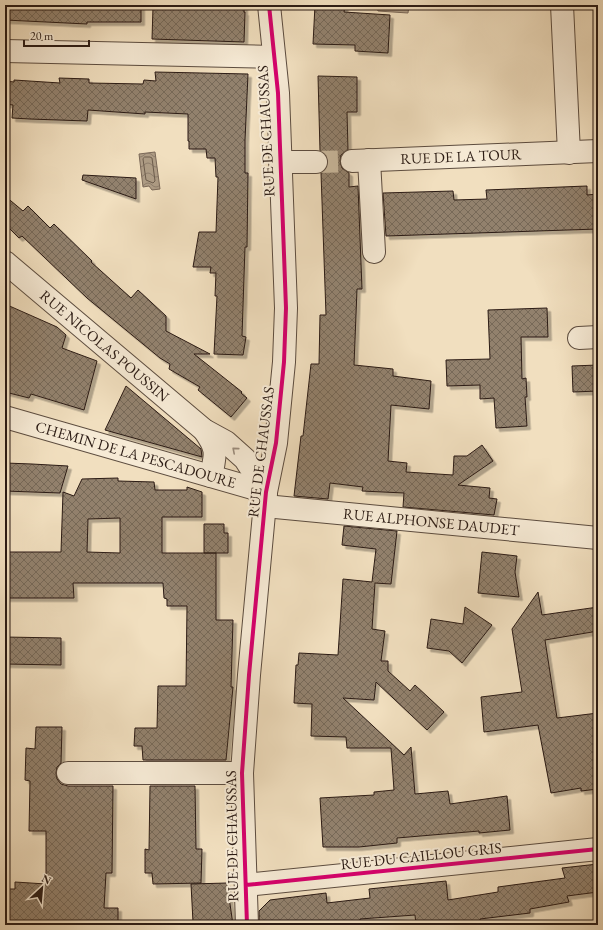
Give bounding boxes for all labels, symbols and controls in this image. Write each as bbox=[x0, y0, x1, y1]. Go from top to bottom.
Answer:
scale bar bbox=[24, 22, 89, 48]
text: 20 m bbox=[30, 28, 54, 44]
street label: RUE DE CHAUSSAS bbox=[253, 65, 278, 197]
street label: RUE DE LA TOUR bbox=[400, 144, 522, 168]
street label: RUE NICOLAS POUSSIN bbox=[36, 286, 173, 405]
street label: RUE DE CHAUSSAS bbox=[243, 385, 278, 518]
street label: CHEMIN DE LA PESCADOURE bbox=[33, 416, 239, 492]
one-way arrow bbox=[232, 448, 239, 455]
street label: RUE ALPHONSE DAUDET bbox=[342, 504, 521, 539]
street label: RUE DE CHAUSSAS bbox=[221, 770, 242, 902]
street label: RUE DU CAILLOU GRIS bbox=[340, 838, 502, 873]
north arrow bbox=[22, 868, 62, 908]
text: N bbox=[39, 871, 54, 887]

